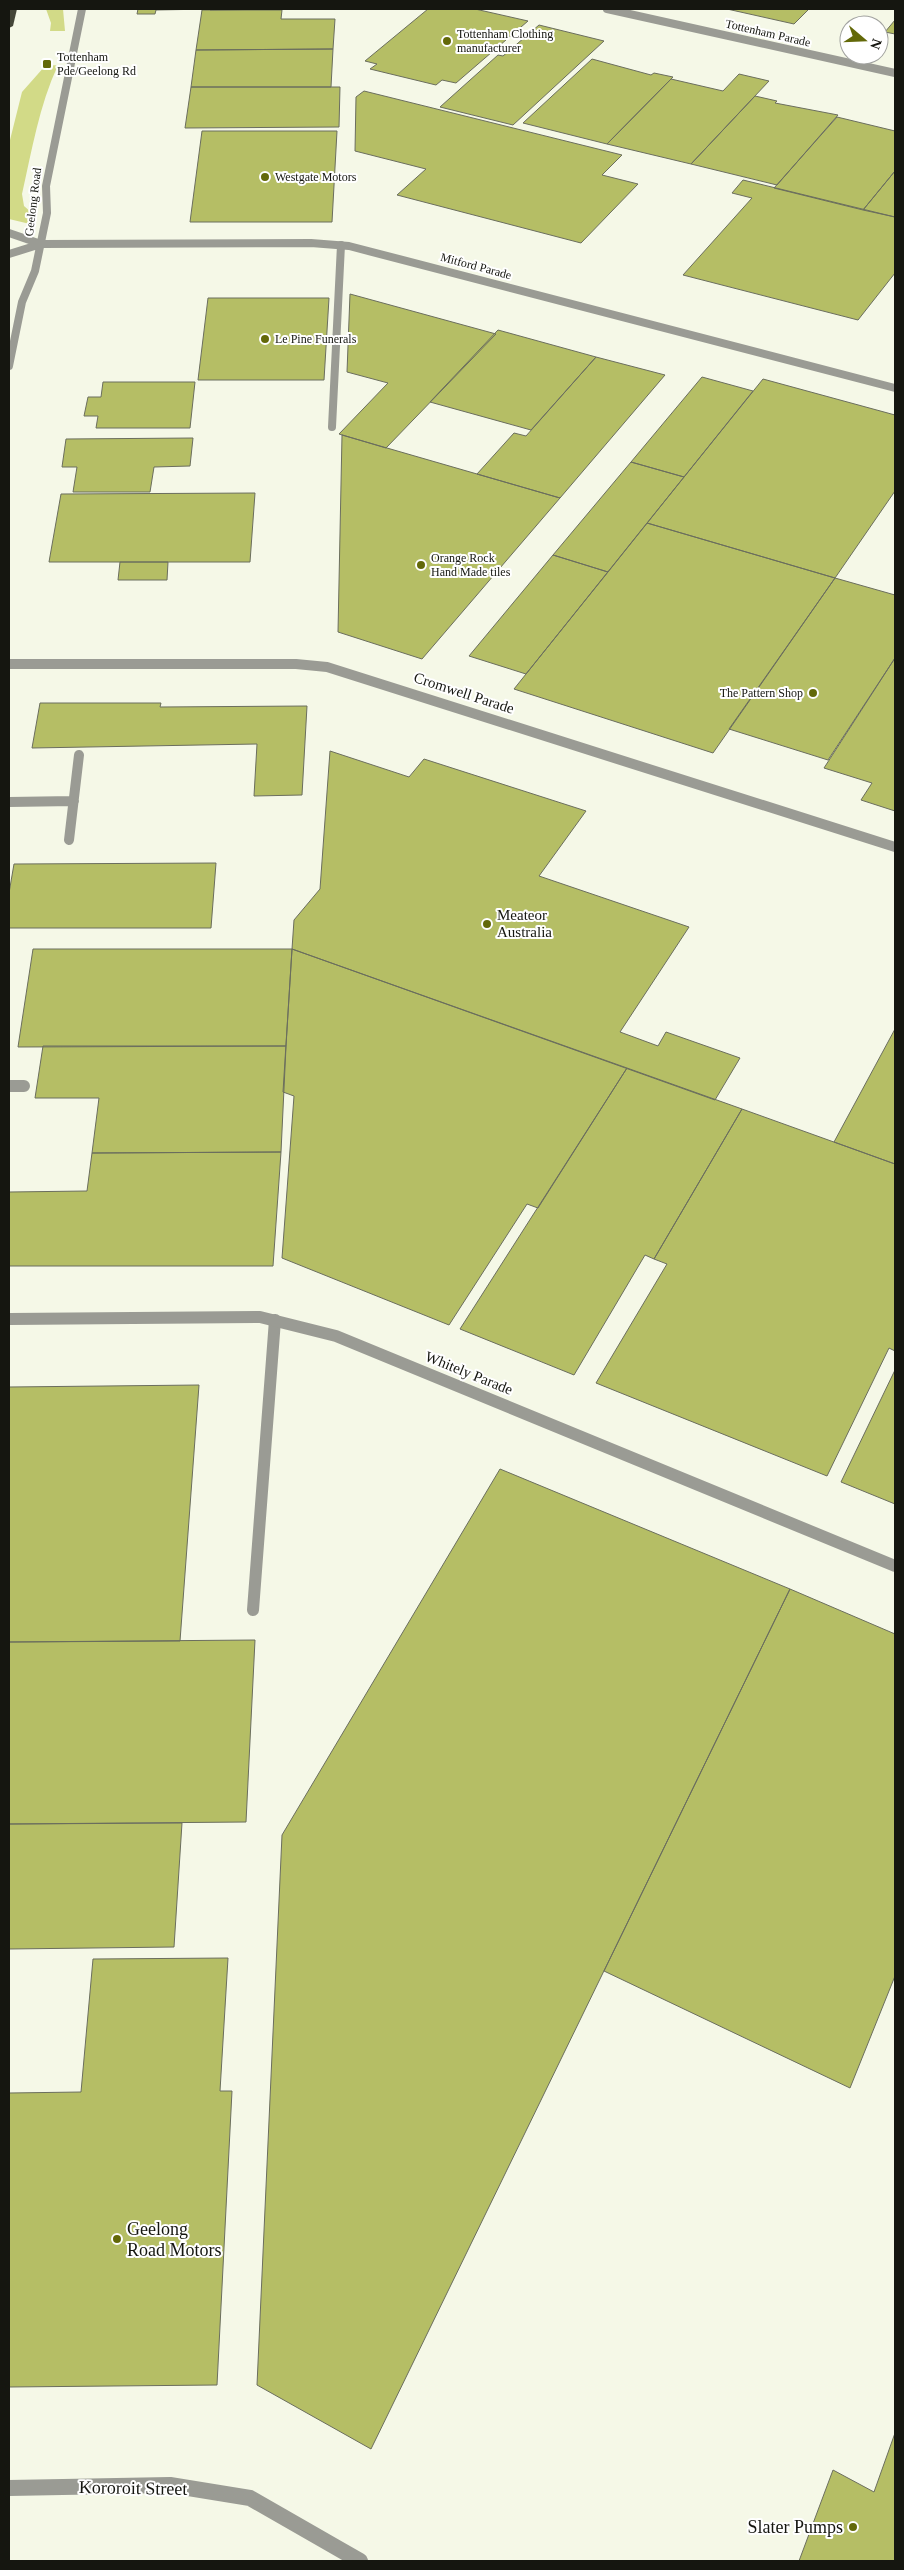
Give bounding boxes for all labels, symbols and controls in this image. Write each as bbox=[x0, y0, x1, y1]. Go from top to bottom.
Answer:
north arrow bbox=[839, 15, 889, 65]
street label: Tottenham Parade bbox=[724, 16, 812, 50]
place label: Tottenham Clothing manufacturer bbox=[457, 27, 553, 55]
marker: Tottenham Clothing manufacturer bbox=[441, 35, 453, 47]
text: N bbox=[867, 37, 885, 51]
place label: Tottenham Pde/Geelong Rd bbox=[57, 50, 136, 78]
marker: Tottenham Pde/Geelong Rd bbox=[41, 58, 53, 70]
street label: Geelong Road bbox=[22, 167, 44, 237]
place label: Westgate Motors bbox=[275, 170, 357, 184]
marker: Westgate Motors bbox=[259, 171, 271, 183]
street label: Mitford Parade bbox=[439, 250, 513, 282]
place label: Le Pine Funerals bbox=[275, 332, 357, 346]
marker: Le Pine Funerals bbox=[259, 333, 271, 345]
place label: Orange Rock Hand Made tiles bbox=[431, 551, 511, 579]
marker: Orange Rock Hand Made tiles bbox=[415, 559, 427, 571]
street label: Cromwell Parade bbox=[412, 669, 517, 717]
place label: The Pattern Shop bbox=[720, 686, 803, 700]
marker: The Pattern Shop bbox=[807, 687, 819, 699]
place label: Meateor Australia bbox=[497, 907, 552, 940]
marker: Meateor Australia bbox=[481, 918, 493, 930]
street label: Whitely Parade bbox=[423, 1348, 515, 1398]
place label: Geelong Road Motors bbox=[127, 2219, 222, 2260]
marker: Geelong Road Motors bbox=[111, 2233, 123, 2245]
street label: Kororoit Street bbox=[79, 2477, 187, 2499]
place label: Slater Pumps bbox=[747, 2517, 843, 2537]
marker: Slater Pumps bbox=[847, 2521, 859, 2533]

